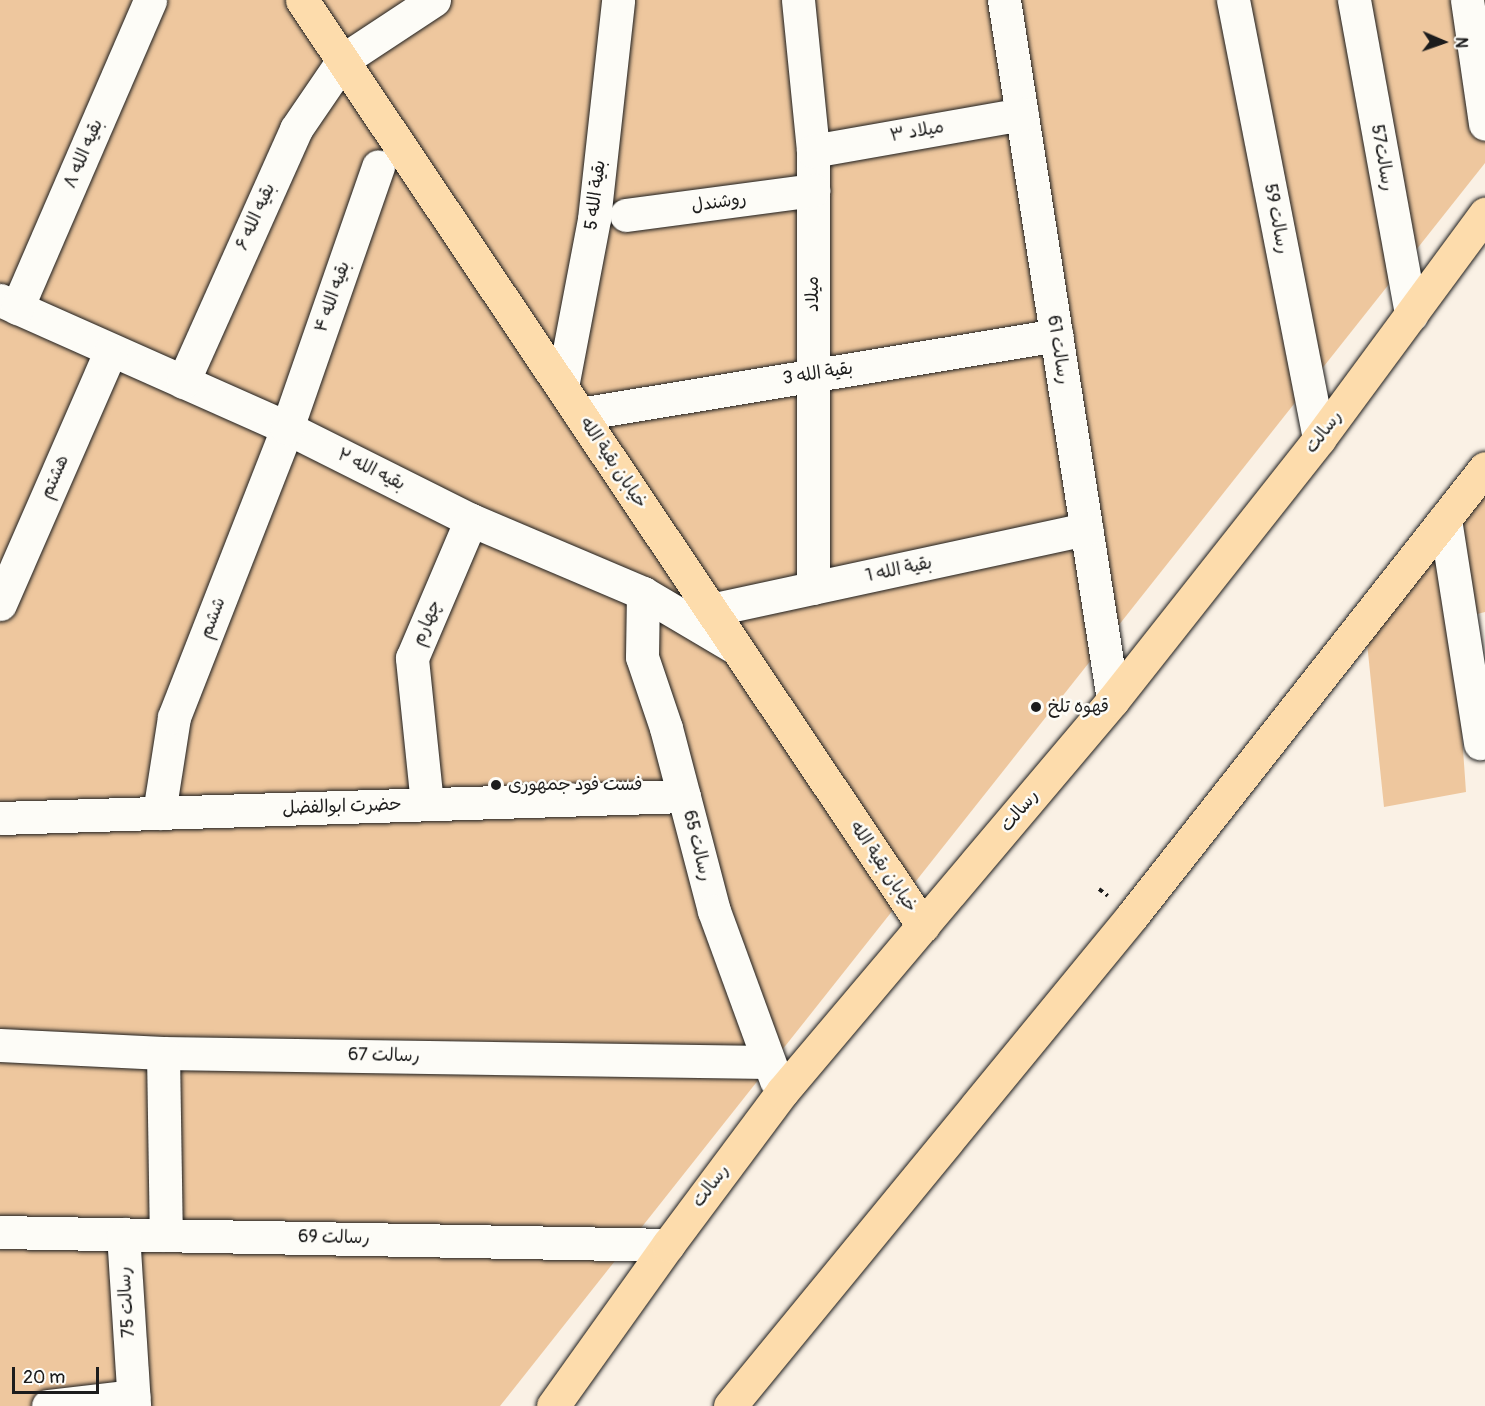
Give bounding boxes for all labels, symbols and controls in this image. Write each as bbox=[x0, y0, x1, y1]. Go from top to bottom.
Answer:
north arrow bbox=[1413, 12, 1473, 72]
text: N bbox=[1451, 37, 1471, 48]
street label: بقیه الله ۸ bbox=[60, 116, 108, 192]
street label: میلاد ۳ bbox=[888, 117, 946, 147]
street label: رسالت57 bbox=[1365, 123, 1399, 193]
street label: بقیة الله 5 bbox=[581, 159, 611, 231]
street label: بقیه الله ۶ bbox=[232, 180, 280, 254]
street label: رسالت 59 bbox=[1259, 182, 1293, 256]
street label: روشندل bbox=[690, 188, 748, 218]
street label: بقیه الله ۴ bbox=[311, 258, 355, 336]
street label: میلاد bbox=[802, 276, 824, 312]
street label: رسالت 61 bbox=[1042, 314, 1074, 386]
street label: بقیة الله 3 bbox=[781, 358, 855, 390]
street label: رسالت bbox=[1301, 406, 1347, 458]
street label: خیابان بقیة الله bbox=[575, 413, 651, 513]
street label: بقیه الله ۲ bbox=[334, 444, 408, 496]
street label: هشتم bbox=[36, 452, 74, 502]
street label: بقیة الله 1 bbox=[864, 552, 934, 588]
street label: ششم bbox=[195, 594, 231, 642]
street label: چهارم bbox=[408, 597, 446, 649]
place label: قهوه تلخ bbox=[1048, 696, 1109, 718]
marker: قهوه تلخ bbox=[1029, 700, 1043, 714]
place label: فست فود جمهوری bbox=[508, 774, 642, 796]
marker: فست فود جمهوری bbox=[489, 778, 503, 792]
street label: رسالت bbox=[996, 786, 1044, 836]
street label: حضرت ابوالفضل bbox=[282, 794, 402, 820]
street label: رسالت 65 bbox=[678, 808, 716, 884]
street label: خیابان بقیة الله bbox=[845, 817, 921, 917]
street label: رسالت 67 bbox=[348, 1045, 420, 1067]
street label: رسالت bbox=[688, 1160, 734, 1212]
street label: رسالت 69 bbox=[298, 1227, 370, 1249]
street label: رسالت 75 bbox=[114, 1266, 140, 1338]
scale bar bbox=[15, 1355, 102, 1393]
text: 20 m bbox=[23, 1366, 65, 1389]

